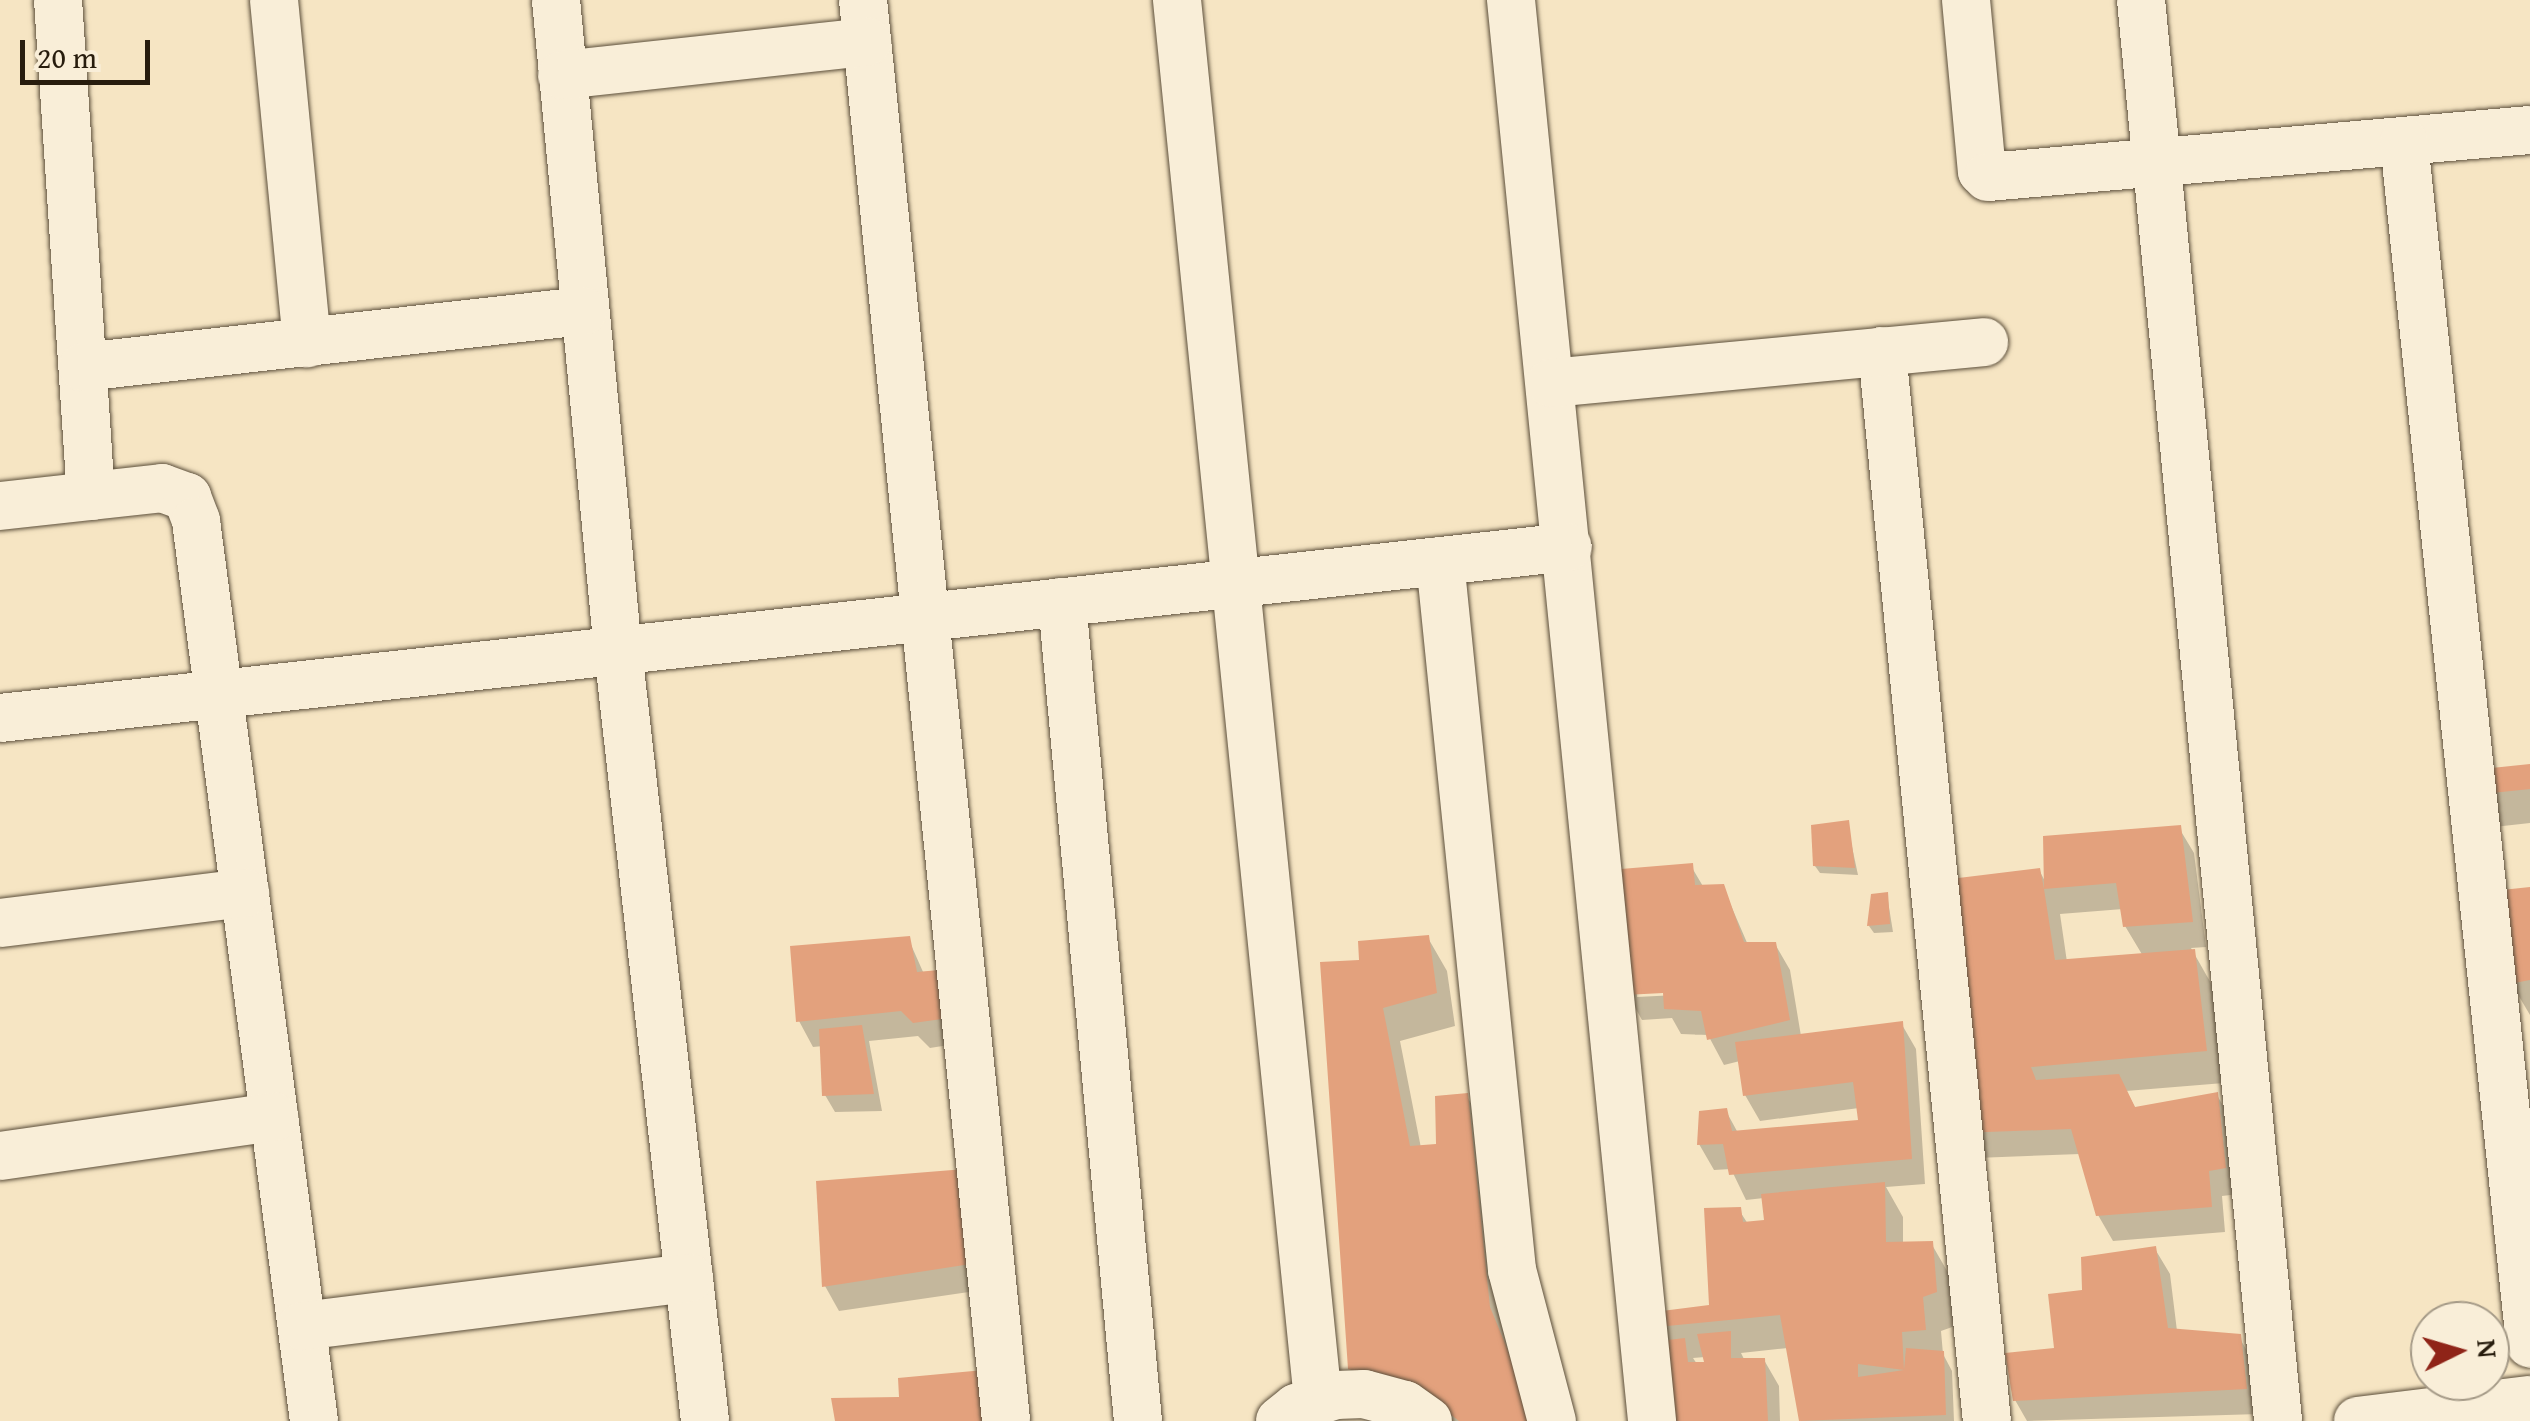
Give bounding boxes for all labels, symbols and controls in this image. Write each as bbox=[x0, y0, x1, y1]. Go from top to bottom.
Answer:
scale bar bbox=[25, 20, 155, 82]
text: 20 m bbox=[37, 35, 97, 79]
north arrow bbox=[2410, 1301, 2510, 1401]
text: N bbox=[2467, 1337, 2510, 1360]

